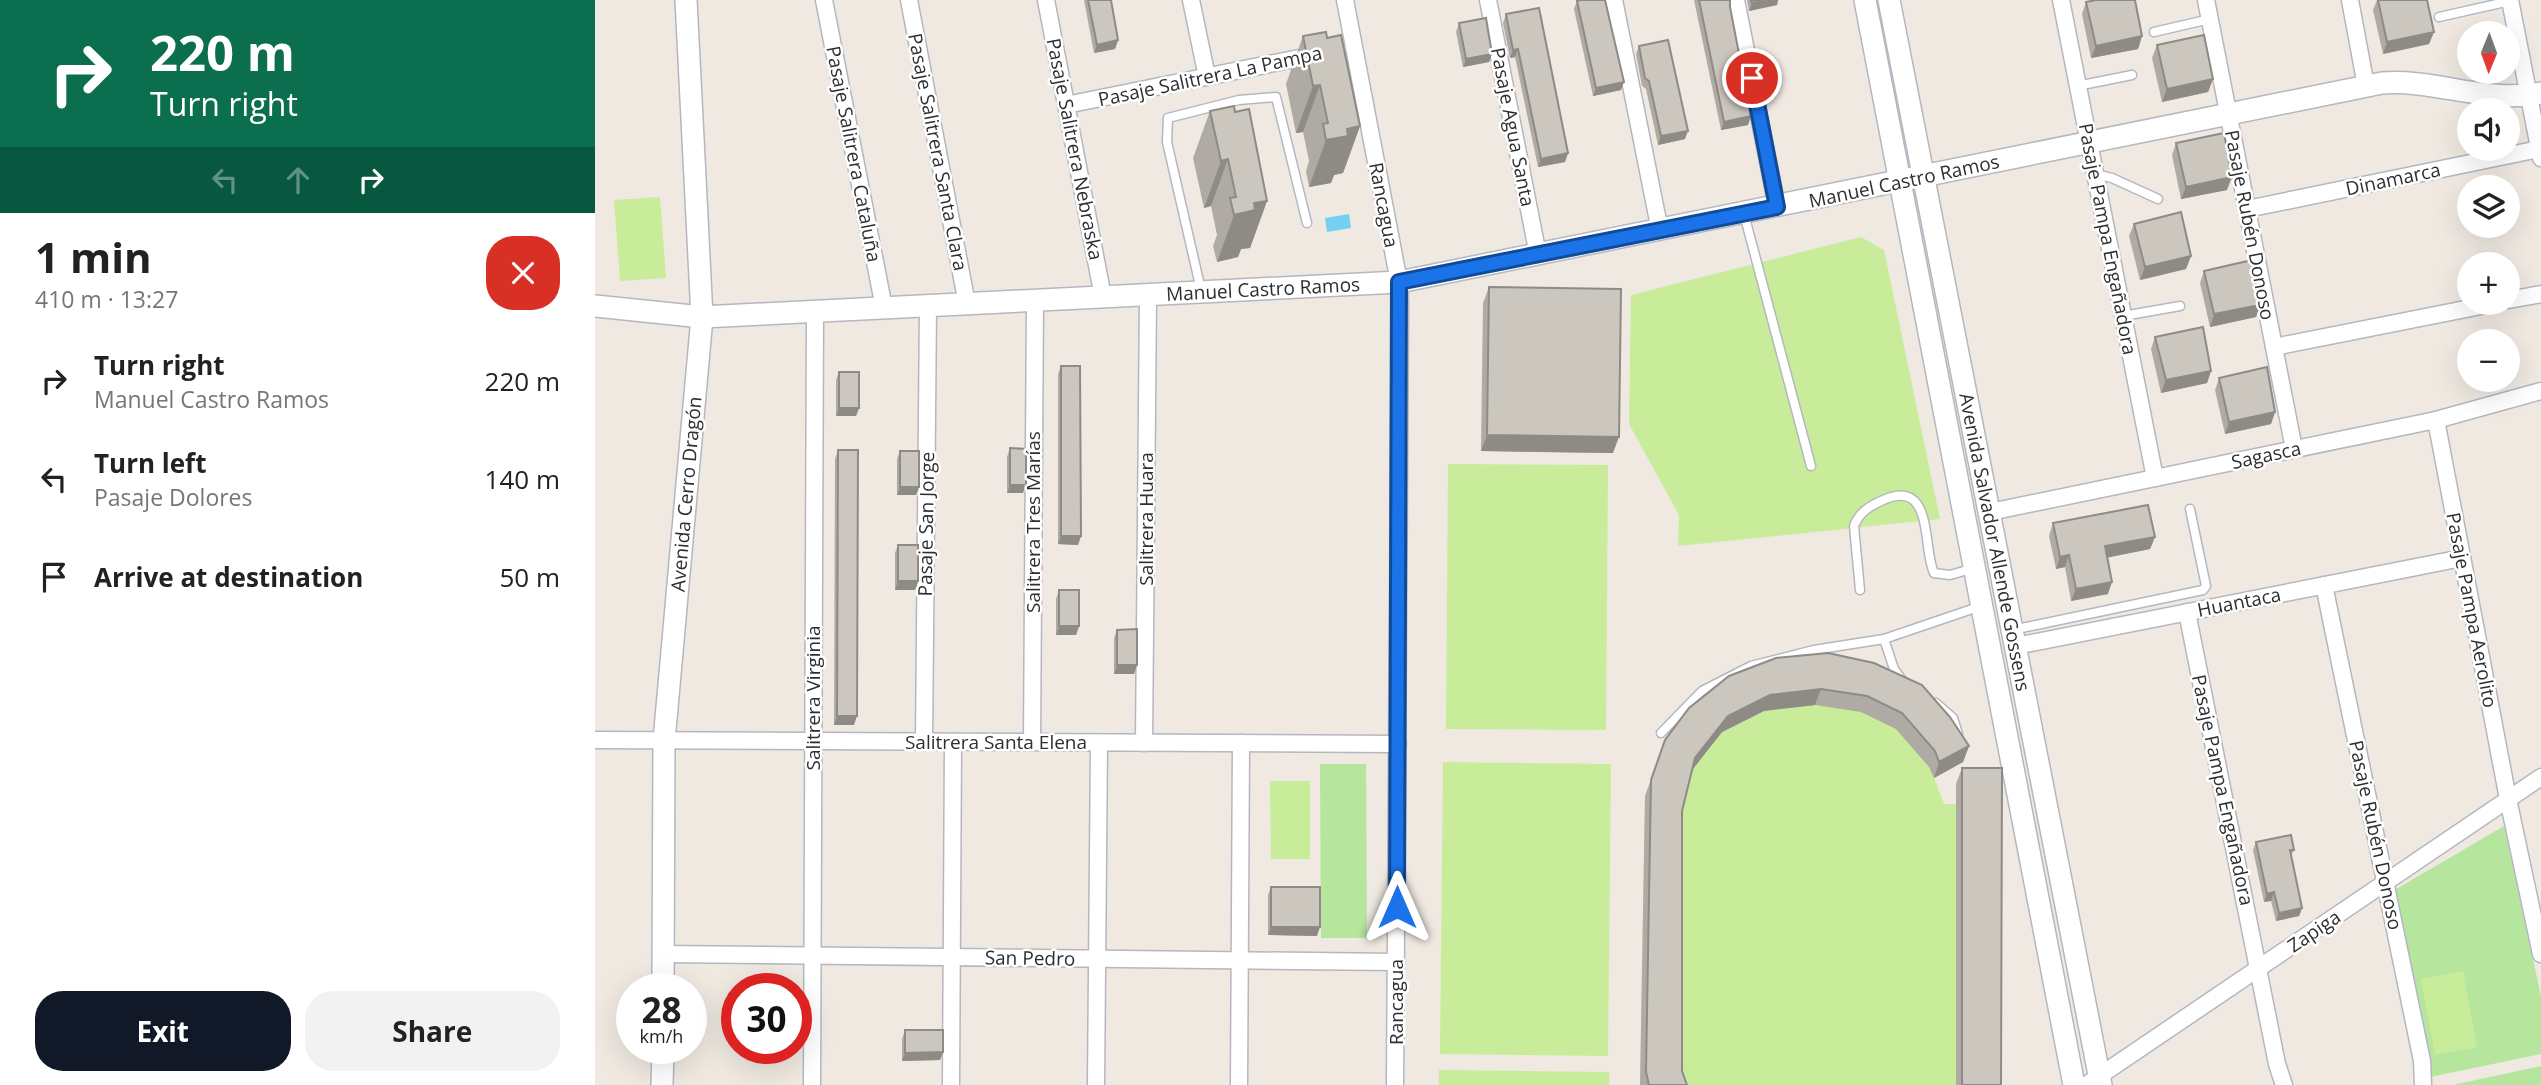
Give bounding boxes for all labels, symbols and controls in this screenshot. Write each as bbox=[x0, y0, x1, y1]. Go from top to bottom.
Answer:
text: 220 m bbox=[150, 19, 295, 85]
north arrow bbox=[2457, 21, 2520, 84]
map controls bbox=[2457, 21, 2520, 392]
icon: right bbox=[35, 28, 126, 119]
street label: Pasaje Salitrera Santa Clara bbox=[902, 31, 974, 273]
street label: Pasaje Salitrera Nebraska bbox=[1041, 36, 1109, 262]
street label: Pasaje Salitrera La Pampa bbox=[1096, 40, 1324, 112]
street label: Pasaje Salitrera Cataluña bbox=[820, 44, 888, 264]
street label: Pasaje Agua Santa bbox=[1485, 45, 1541, 209]
pin bbox=[1722, 48, 1782, 108]
icon: arrive bbox=[1733, 59, 1771, 97]
text: Turn right bbox=[150, 82, 298, 125]
button: sound bbox=[2457, 98, 2520, 161]
street label: Pasaje Pampa Engañadora bbox=[2073, 121, 2143, 357]
street label: Pasaje Rubén Donoso bbox=[2219, 128, 2281, 322]
street label: Manuel Castro Ramos bbox=[1806, 148, 2002, 214]
street label: Dinamarca bbox=[2343, 156, 2443, 202]
street label: Rancagua bbox=[1363, 160, 1405, 250]
icon: left bbox=[206, 161, 244, 199]
icon: ahead bbox=[279, 161, 317, 199]
icon: right bbox=[352, 161, 390, 199]
button: layers bbox=[2457, 175, 2520, 238]
text: 1 min bbox=[35, 228, 152, 285]
button: close bbox=[486, 236, 560, 310]
button: + bbox=[2457, 252, 2520, 315]
street label: Manuel Castro Ramos bbox=[1165, 271, 1361, 307]
text: 410 m · 13:27 bbox=[35, 283, 178, 315]
button: − bbox=[2457, 329, 2520, 392]
text: Turn right bbox=[94, 347, 225, 383]
icon: right bbox=[35, 362, 73, 400]
text: 220 m bbox=[485, 363, 560, 399]
text: Manuel Castro Ramos bbox=[94, 383, 329, 415]
street label: Avenida Salvador Allende Gossens bbox=[1953, 391, 2037, 693]
street label: Avenida Cerro Dragón bbox=[665, 395, 707, 593]
street label: Salitrera Tres Marías bbox=[1020, 431, 1046, 613]
street label: Sagasca bbox=[2229, 435, 2303, 475]
text: Turn left bbox=[94, 445, 206, 481]
street label: Pasaje San Jorge bbox=[912, 451, 940, 597]
street label: Salitrera Huara bbox=[1133, 452, 1159, 586]
icon: left bbox=[35, 460, 73, 498]
text: 140 m bbox=[485, 461, 560, 497]
text: Pasaje Dolores bbox=[94, 481, 253, 513]
street label: Pasaje Pampa Aerolito bbox=[2440, 510, 2504, 710]
icon: arrive bbox=[35, 558, 73, 596]
text: Arrive at destination bbox=[94, 559, 363, 595]
text: 50 m bbox=[499, 559, 560, 595]
street label: Huantaca bbox=[2195, 581, 2283, 623]
street label: Salitrera Virginia bbox=[800, 625, 826, 771]
street label: Pasaje Pampa Engañadora bbox=[2186, 672, 2260, 908]
street label: Salitrera Santa Elena bbox=[905, 729, 1087, 755]
street label: Pasaje Rubén Donoso bbox=[2343, 738, 2409, 932]
position arrow bbox=[1360, 870, 1434, 944]
street label: Zapiga bbox=[2282, 904, 2346, 958]
street label: San Pedro bbox=[985, 944, 1075, 972]
street label: Rancagua bbox=[1383, 959, 1409, 1045]
speed limit sign: 30 bbox=[721, 973, 812, 1064]
text: 28 bbox=[641, 986, 682, 1033]
button: Exit bbox=[35, 991, 291, 1071]
button: Share bbox=[305, 991, 560, 1071]
text: km/h bbox=[640, 1024, 683, 1048]

